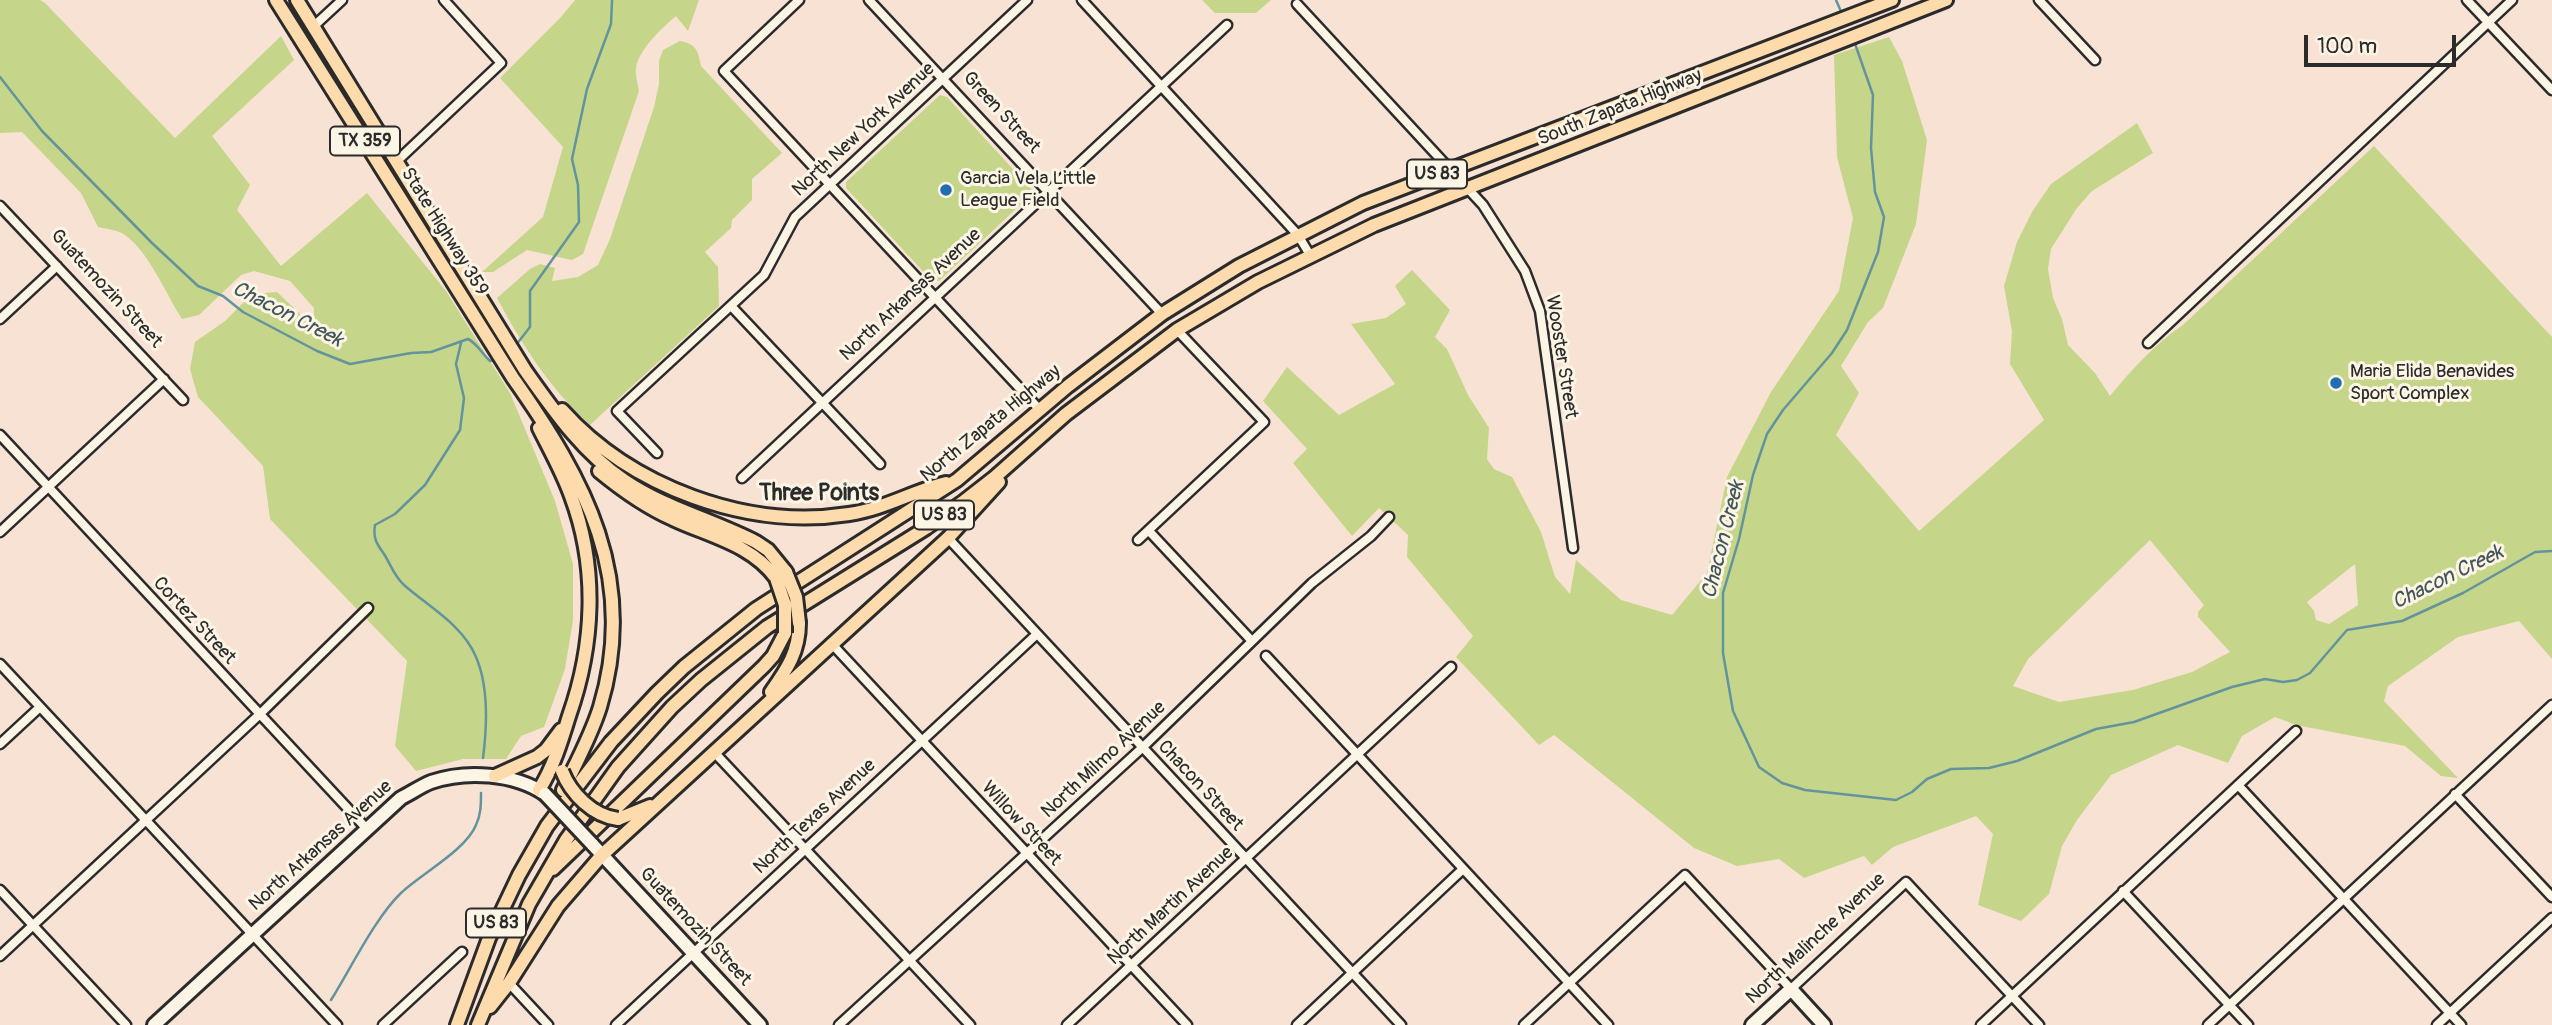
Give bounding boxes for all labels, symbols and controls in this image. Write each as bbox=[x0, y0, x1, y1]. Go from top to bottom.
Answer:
scale bar bbox=[2307, 21, 2459, 65]
text: 100 m bbox=[2317, 33, 2377, 60]
street label: North New York Avenue bbox=[788, 58, 940, 202]
street label: South Zapata Highway bbox=[1535, 65, 1705, 151]
street label: Green Street bbox=[957, 67, 1045, 159]
road number: TX 359 bbox=[330, 126, 400, 156]
road number: US 83 bbox=[1407, 160, 1467, 188]
street label: State Highway 359 bbox=[395, 164, 493, 300]
place label: Garcia Vela Little League Field bbox=[960, 168, 1096, 212]
marker: Garcia Vela Little League Field bbox=[938, 182, 954, 198]
street label: North Arkansas Avenue bbox=[836, 224, 986, 366]
street label: Guatemozin Street bbox=[45, 225, 167, 353]
water label: Chacon Creek bbox=[228, 276, 346, 354]
street label: Wooster Street bbox=[1540, 294, 1582, 420]
street label: North Zapata Highway bbox=[916, 360, 1066, 488]
place label: Maria Elida Benavides Sport Complex bbox=[2350, 361, 2514, 405]
marker: Maria Elida Benavides Sport Complex bbox=[2328, 375, 2344, 391]
water label: Chacon Creek bbox=[1697, 479, 1751, 601]
district label: Three Points bbox=[759, 480, 879, 508]
road number: US 83 bbox=[914, 500, 974, 530]
water label: Chacon Creek bbox=[2388, 540, 2508, 616]
street label: Cortez Street bbox=[148, 573, 240, 669]
street label: North Milmo Avenue bbox=[1037, 697, 1171, 823]
street label: Chacon Street bbox=[1152, 736, 1248, 836]
street label: North Texas Avenue bbox=[749, 755, 881, 879]
street label: North Arkansas Avenue bbox=[245, 776, 397, 916]
street label: Willow Street bbox=[976, 777, 1066, 871]
street label: North Martin Avenue bbox=[1103, 842, 1239, 970]
street label: Guatemozin Street bbox=[634, 863, 756, 991]
street label: North Malinche Avenue bbox=[1742, 869, 1890, 1009]
road number: US 83 bbox=[466, 908, 526, 938]

